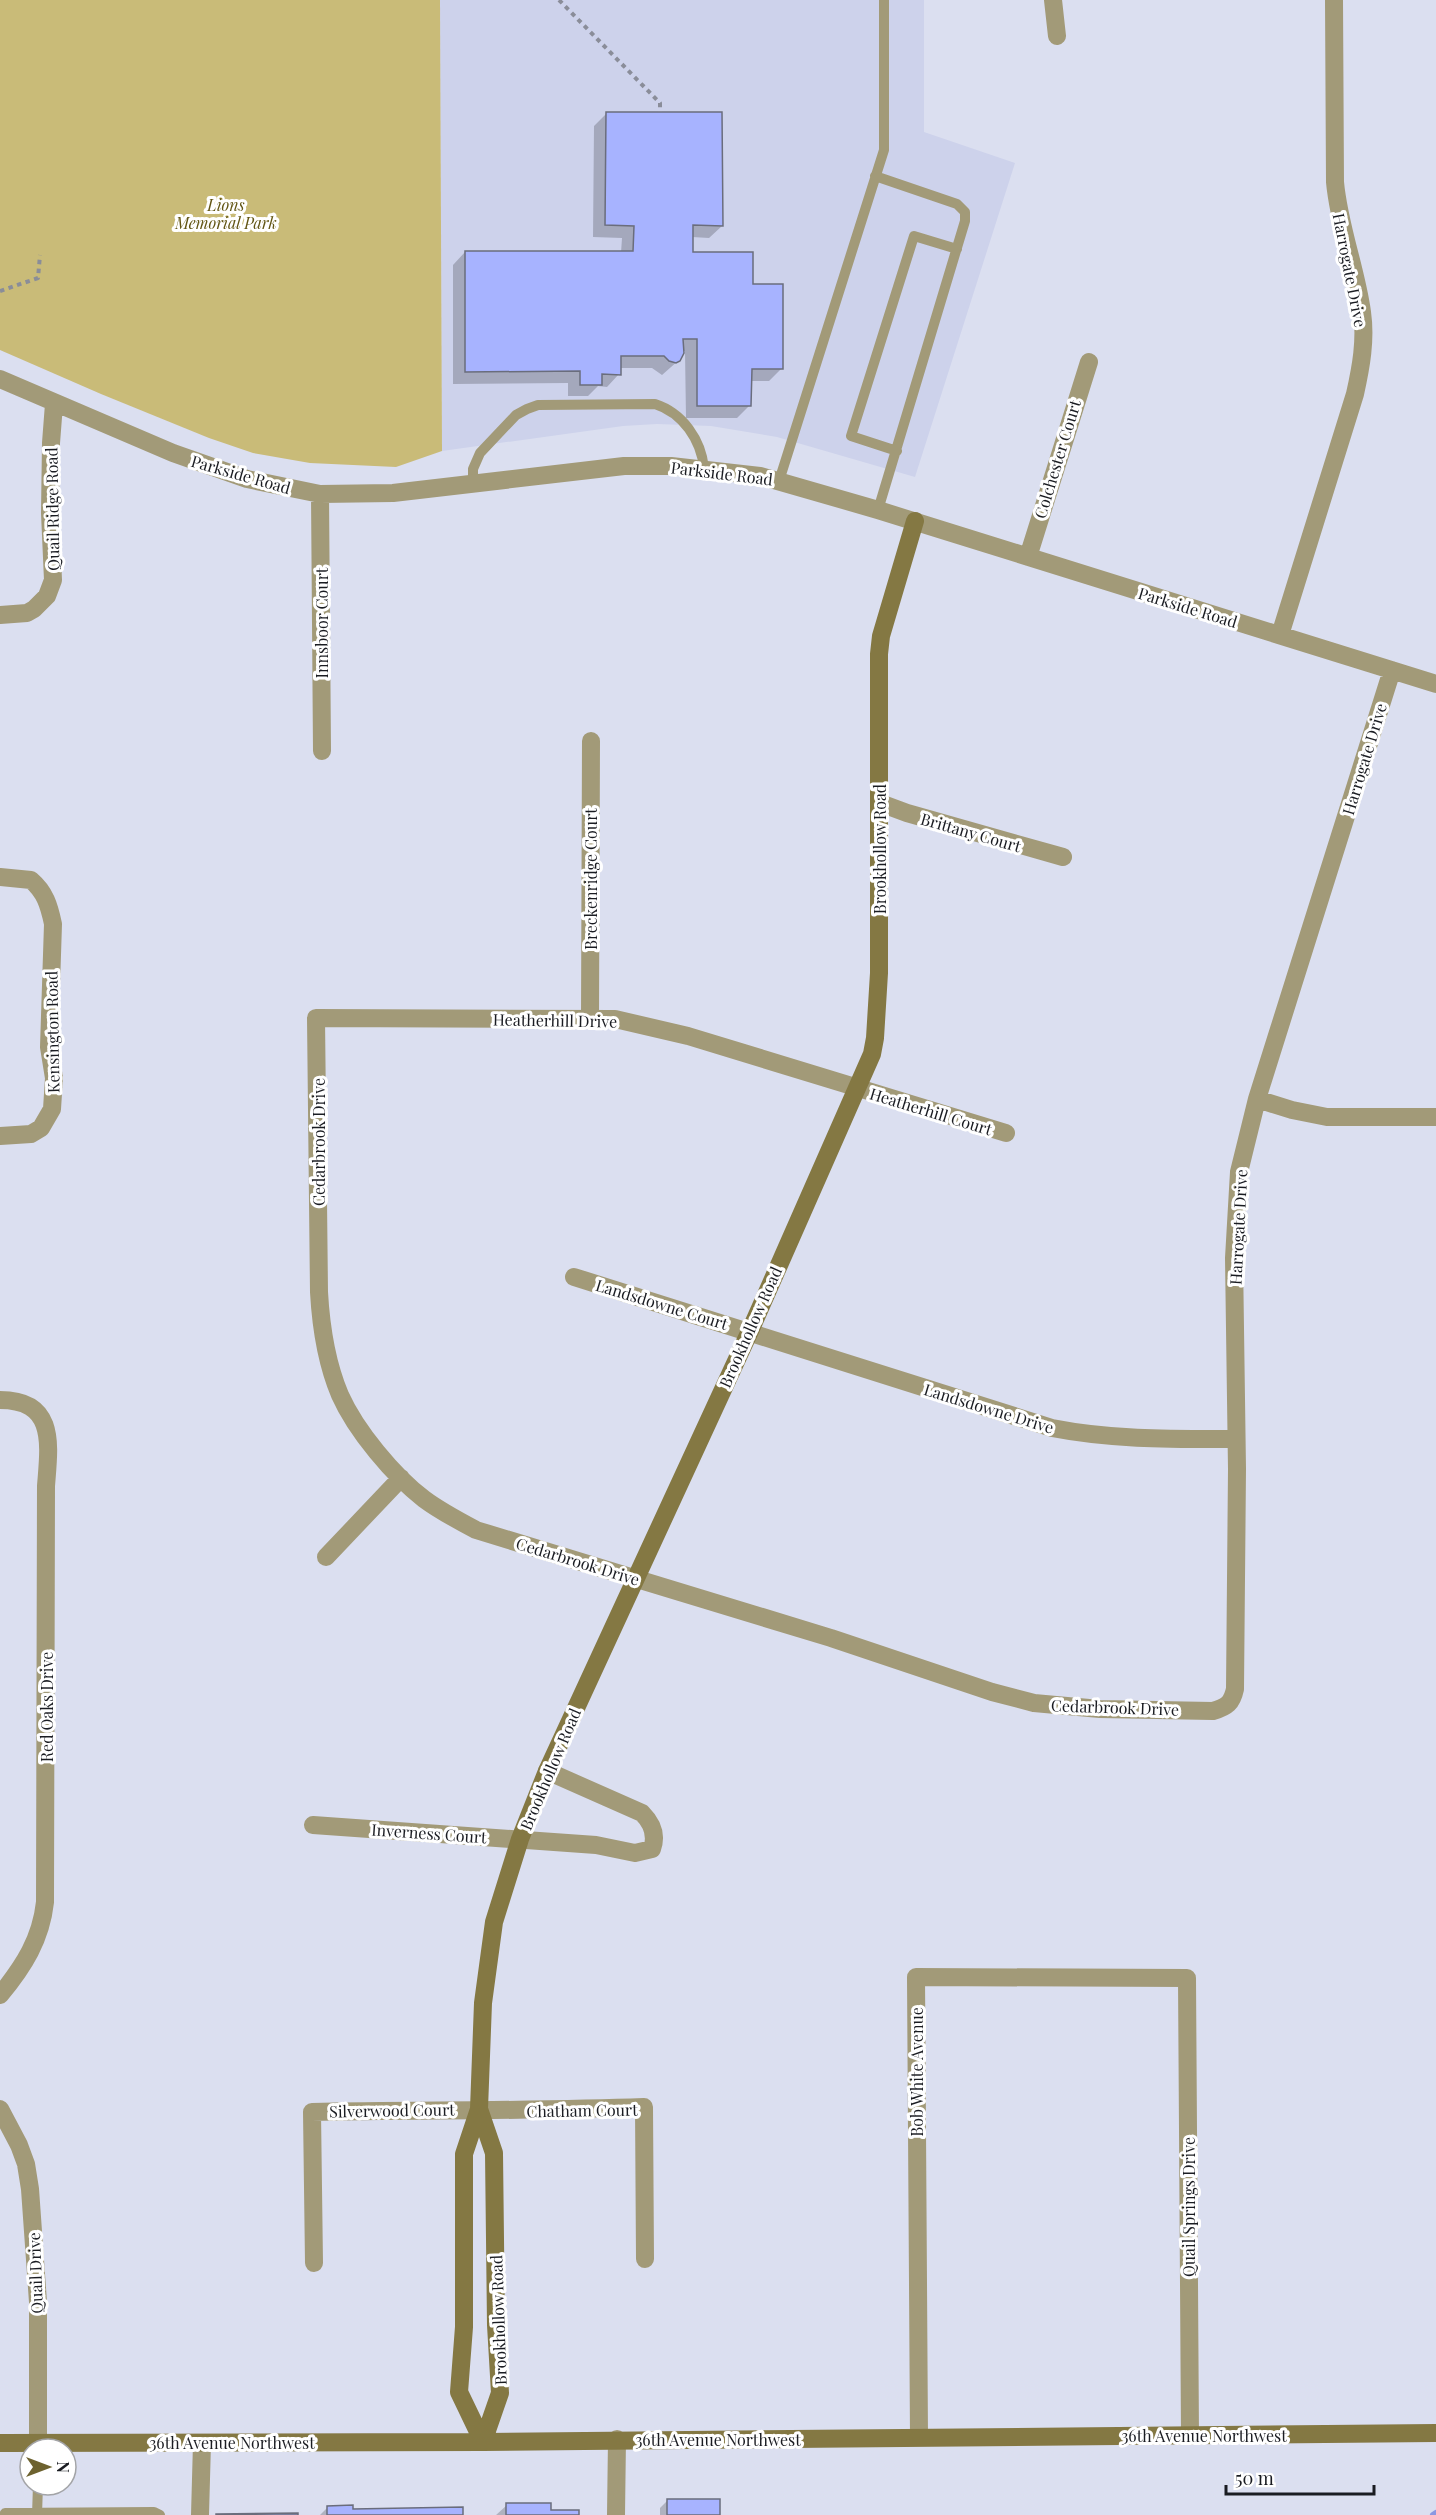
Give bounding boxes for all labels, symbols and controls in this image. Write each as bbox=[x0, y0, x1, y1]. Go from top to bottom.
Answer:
park label: Lions Memorial Park bbox=[174, 194, 277, 233]
street label: Harrogate Drive bbox=[1329, 211, 1371, 329]
street label: Colchester Court bbox=[1029, 397, 1085, 521]
street label: Quail Ridge Road bbox=[40, 447, 64, 571]
street label: Parkside Road bbox=[189, 450, 293, 498]
street label: Parkside Road bbox=[670, 456, 774, 490]
street label: Innsboor Court bbox=[311, 567, 332, 678]
street label: Parkside Road bbox=[1136, 582, 1240, 632]
street label: Harrogate Drive bbox=[1337, 701, 1391, 817]
street label: Brookhollow Road bbox=[869, 784, 890, 914]
street label: Breckenridge Court bbox=[580, 808, 601, 950]
street label: Brittany Court bbox=[918, 808, 1024, 856]
street label: Kensington Road bbox=[40, 971, 64, 1093]
street label: Heatherhill Drive bbox=[493, 1008, 617, 1032]
street label: Cedarbrook Drive bbox=[308, 1078, 329, 1206]
street label: Heatherhill Court bbox=[867, 1082, 995, 1140]
street label: Harrogate Drive bbox=[1224, 1169, 1252, 1285]
street label: Brookhollow Road bbox=[714, 1263, 786, 1391]
street label: Landsdowne Court bbox=[593, 1274, 731, 1334]
street label: Landsdowne Drive bbox=[922, 1378, 1056, 1438]
street label: Cedarbrook Drive bbox=[514, 1532, 642, 1590]
street label: Red Oaks Drive bbox=[36, 1652, 57, 1762]
street label: Cedarbrook Drive bbox=[1051, 1694, 1179, 1720]
street label: Brookhollow Road bbox=[515, 1705, 585, 1833]
street label: Inverness Court bbox=[371, 1818, 488, 1848]
street label: Bob White Avenue bbox=[906, 2007, 927, 2137]
street label: Silverwood Court bbox=[329, 2098, 455, 2122]
street label: Chatham Court bbox=[526, 2099, 638, 2121]
street label: Quail Springs Drive bbox=[1178, 2137, 1199, 2277]
street label: Quail Drive bbox=[23, 2232, 47, 2314]
street label: Brookhollow Road bbox=[485, 2255, 511, 2385]
street label: 36th Avenue Northwest bbox=[1121, 2425, 1287, 2446]
street label: 36th Avenue Northwest bbox=[635, 2429, 801, 2450]
street label: 36th Avenue Northwest bbox=[149, 2432, 315, 2453]
north arrow bbox=[18, 2437, 78, 2497]
scale bar bbox=[1226, 2458, 1374, 2496]
text: N bbox=[53, 2461, 74, 2473]
text: 50 m bbox=[1235, 2466, 1274, 2490]

